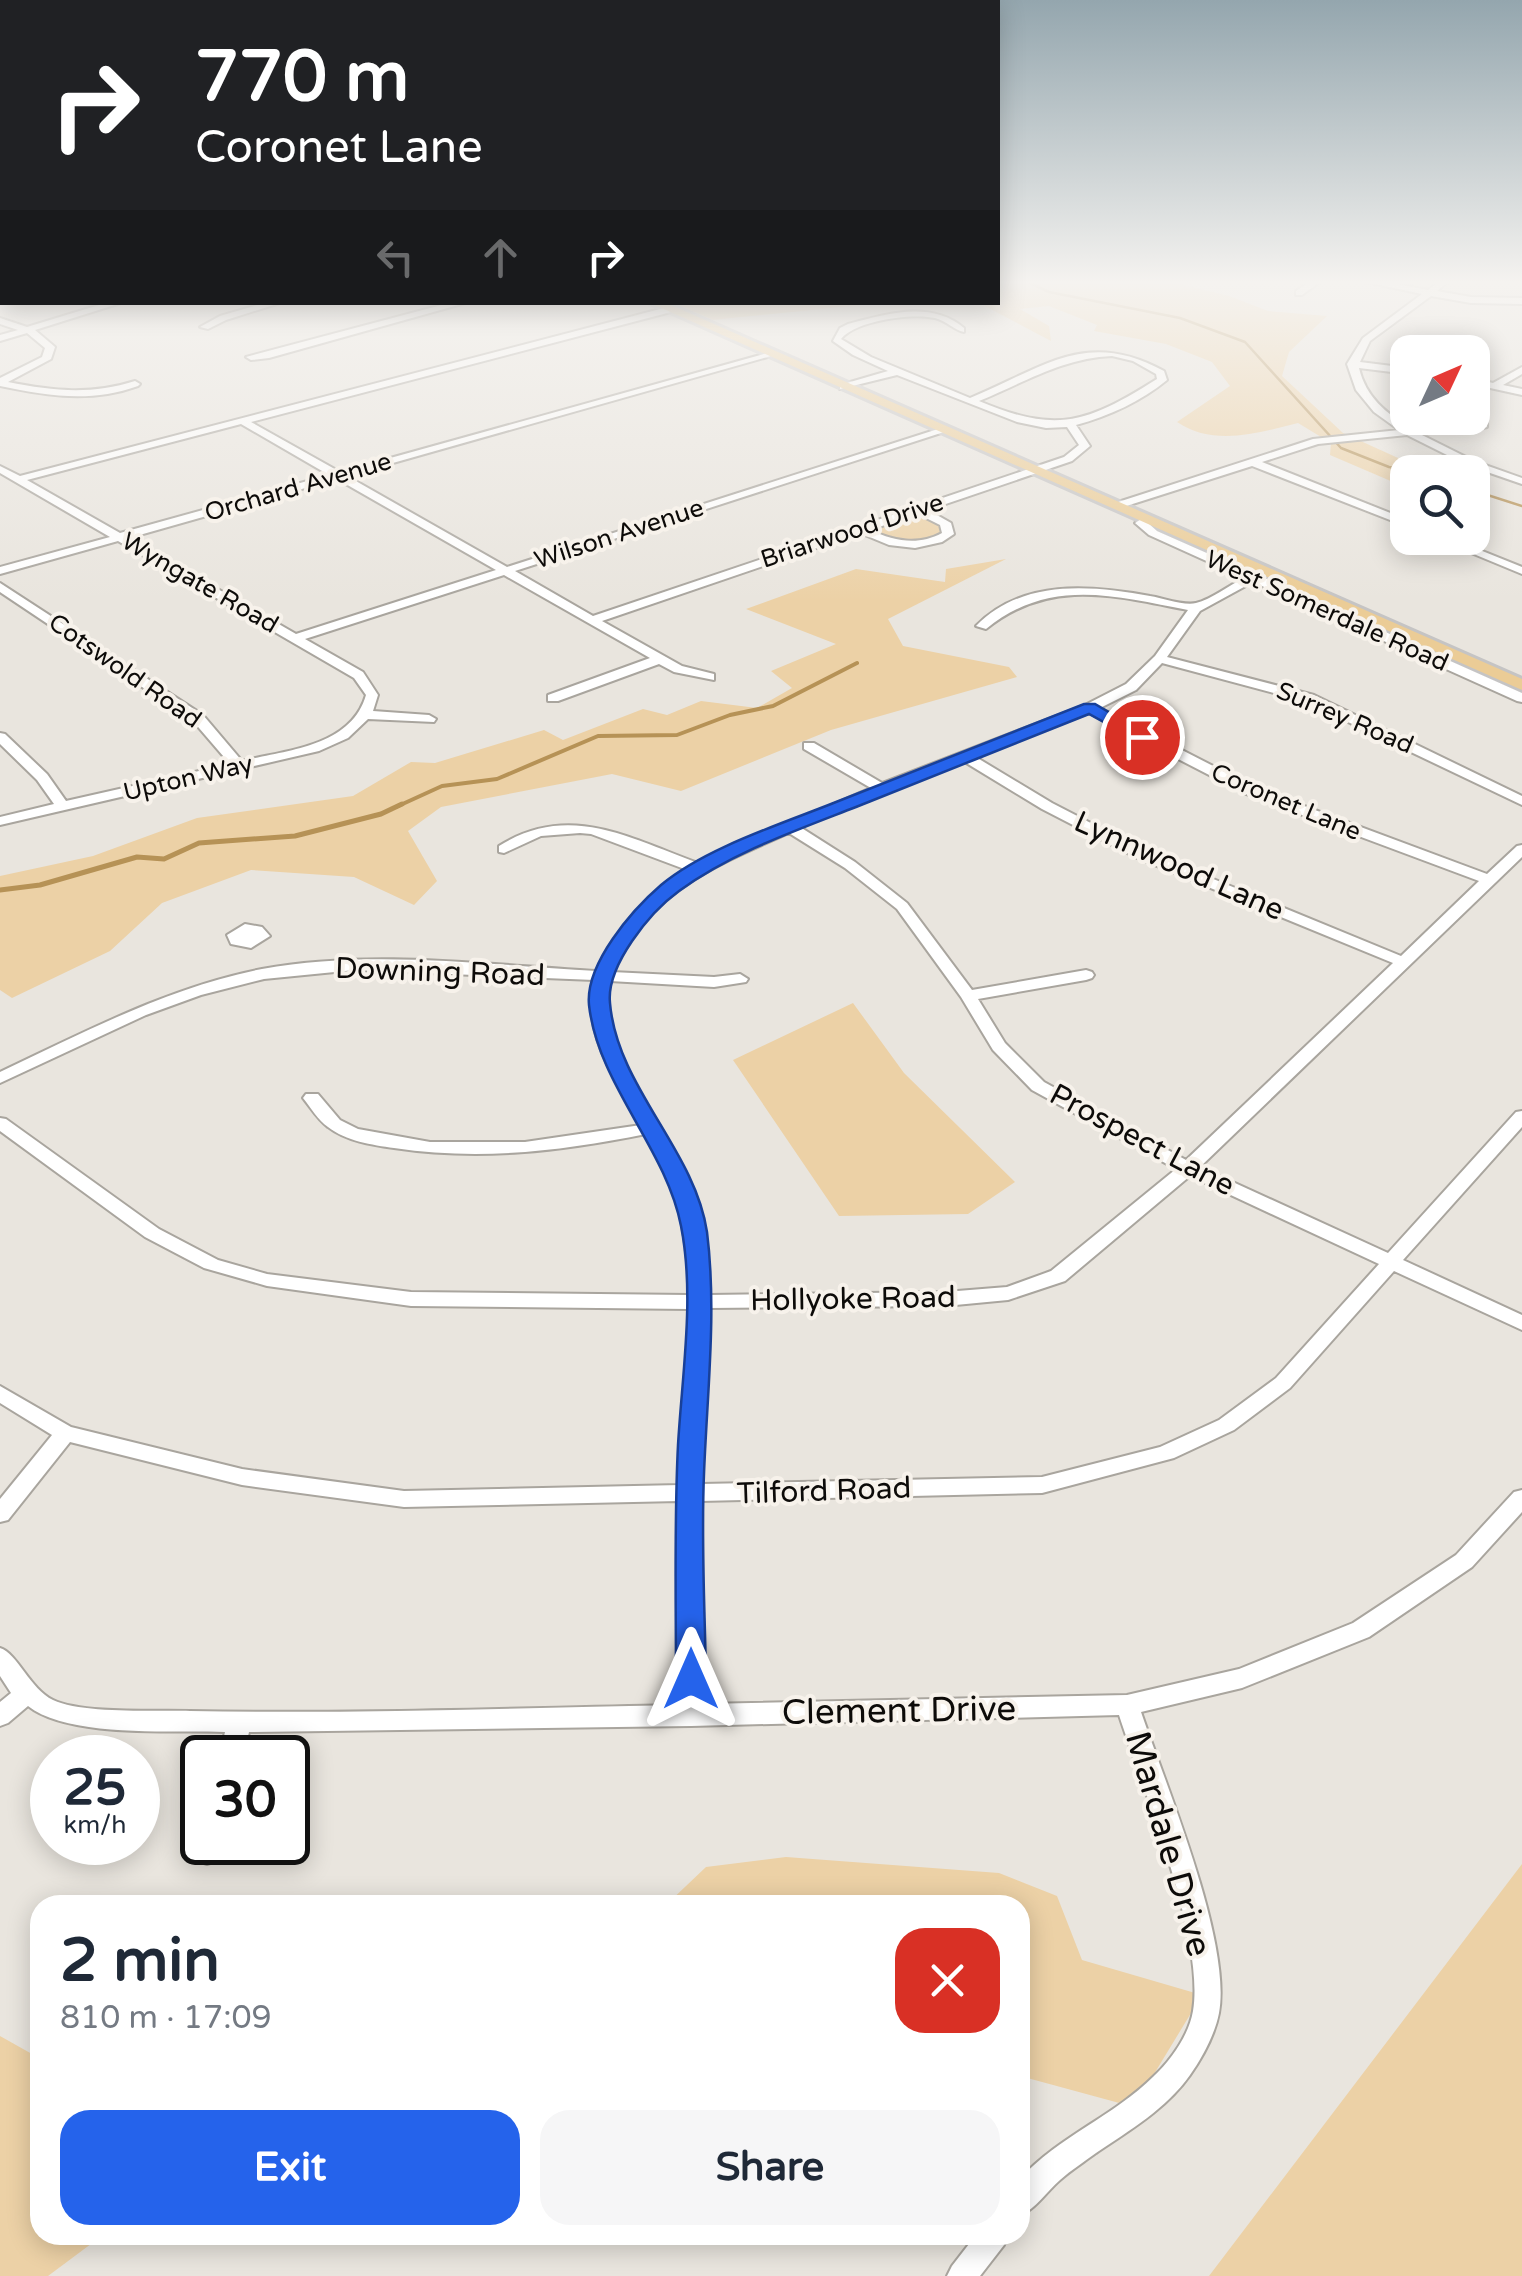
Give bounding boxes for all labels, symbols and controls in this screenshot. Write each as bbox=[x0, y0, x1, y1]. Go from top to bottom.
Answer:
text: 770 m bbox=[195, 36, 409, 120]
icon: right bbox=[30, 40, 160, 170]
text: Coronet Lane bbox=[195, 121, 483, 175]
icon: left bbox=[368, 230, 423, 285]
icon: ahead bbox=[473, 230, 528, 285]
icon: right bbox=[578, 230, 633, 285]
north arrow bbox=[1390, 335, 1490, 435]
map controls bbox=[1390, 335, 1490, 555]
street label: Orchard Avenue bbox=[201, 446, 395, 528]
button: search bbox=[1390, 455, 1490, 555]
street label: Briarwood Drive bbox=[757, 487, 947, 575]
street label: Wilson Avenue bbox=[531, 493, 707, 575]
street label: Wyngate Road bbox=[116, 526, 284, 640]
street label: West Somerdale Road bbox=[1201, 544, 1453, 678]
street label: Cotswold Road bbox=[43, 607, 207, 735]
street label: Surrey Road bbox=[1272, 676, 1418, 760]
pin bbox=[1100, 695, 1185, 780]
icon: arrive bbox=[1115, 710, 1170, 765]
street label: Upton Way bbox=[120, 749, 256, 807]
street label: Coronet Lane bbox=[1207, 757, 1365, 847]
street label: Lynnwood Lane bbox=[1068, 803, 1290, 929]
street label: Downing Road bbox=[334, 950, 546, 994]
street label: Prospect Lane bbox=[1043, 1076, 1241, 1204]
street label: Hollyoke Road bbox=[750, 1279, 956, 1319]
street label: Tilford Road bbox=[736, 1469, 912, 1513]
position arrow bbox=[639, 1627, 743, 1731]
street label: Clement Drive bbox=[781, 1688, 1017, 1734]
street label: Mardale Drive bbox=[1116, 1727, 1220, 1961]
speed limit sign: 30 bbox=[180, 1735, 310, 1865]
text: 25 bbox=[64, 1758, 126, 1818]
text: km/h bbox=[64, 1810, 126, 1840]
text: 2 min bbox=[60, 1925, 220, 1997]
button: close bbox=[895, 1928, 1000, 2033]
text: 810 m · 17:09 bbox=[60, 1999, 272, 2037]
button: Exit bbox=[60, 2110, 520, 2225]
button: Share bbox=[540, 2110, 1000, 2225]

